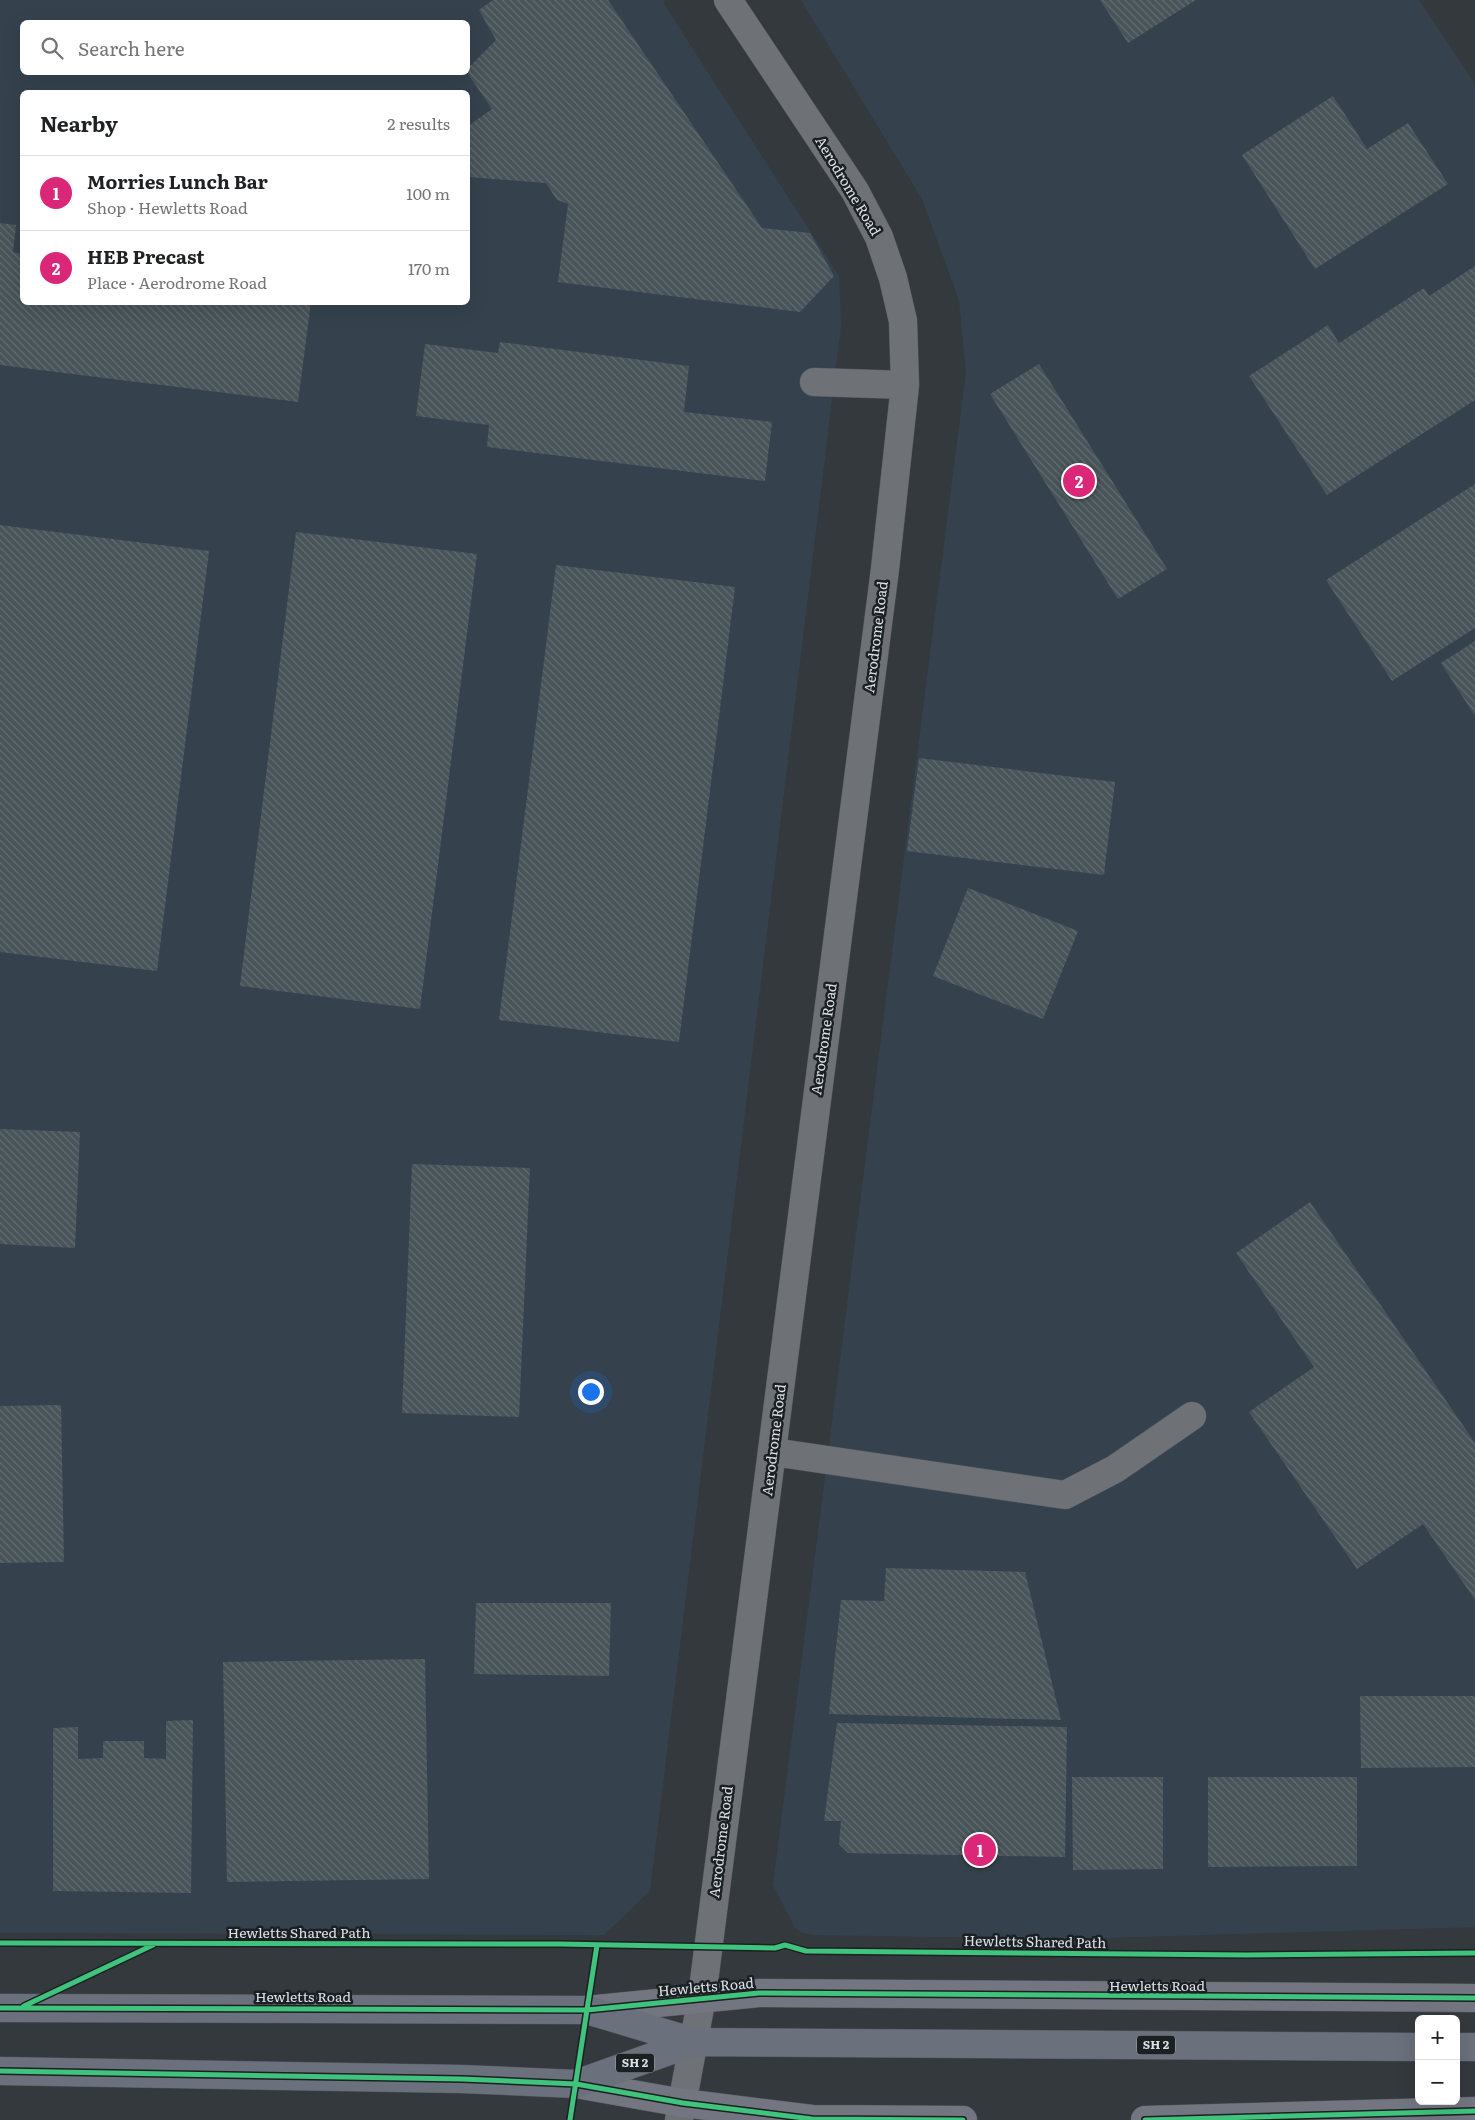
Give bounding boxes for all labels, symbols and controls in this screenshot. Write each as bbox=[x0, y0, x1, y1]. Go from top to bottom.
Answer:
search box bbox=[20, 20, 470, 75]
icon: search bbox=[38, 34, 66, 62]
text: Search here bbox=[78, 34, 185, 62]
text: Nearby bbox=[40, 107, 118, 138]
text: 2 results bbox=[387, 111, 450, 135]
street label: Aerodrome Road bbox=[811, 132, 887, 239]
text: Morries Lunch Bar bbox=[87, 167, 268, 195]
text: 1 bbox=[53, 181, 59, 205]
text: 100 m bbox=[406, 181, 450, 205]
text: Shop · Hewletts Road bbox=[87, 195, 248, 219]
text: HEB Precast bbox=[87, 242, 205, 270]
text: 2 bbox=[52, 256, 60, 280]
text: 170 m bbox=[408, 256, 450, 280]
text: Place · Aerodrome Road bbox=[87, 270, 267, 294]
pin: 2 bbox=[1063, 462, 1095, 500]
street label: Aerodrome Road bbox=[858, 579, 892, 694]
street label: Aerodrome Road bbox=[805, 981, 841, 1096]
your location bbox=[578, 1379, 604, 1405]
street label: Aerodrome Road bbox=[756, 1382, 790, 1497]
street label: Aerodrome Road bbox=[703, 1784, 737, 1899]
pin: 1 bbox=[964, 1831, 996, 1869]
street label: Hewletts Shared Path bbox=[228, 1922, 370, 1942]
street label: Hewletts Shared Path bbox=[963, 1930, 1107, 1952]
street label: Hewletts Road bbox=[657, 1972, 755, 2000]
street label: Hewletts Road bbox=[1109, 1975, 1206, 1995]
street label: Hewletts Road bbox=[255, 1986, 352, 2006]
map controls bbox=[1415, 2015, 1460, 2105]
button: + bbox=[1415, 2015, 1460, 2060]
road number: SH 2 bbox=[1137, 2036, 1175, 2054]
road number: SH 2 bbox=[616, 2054, 654, 2072]
button: − bbox=[1415, 2060, 1460, 2105]

